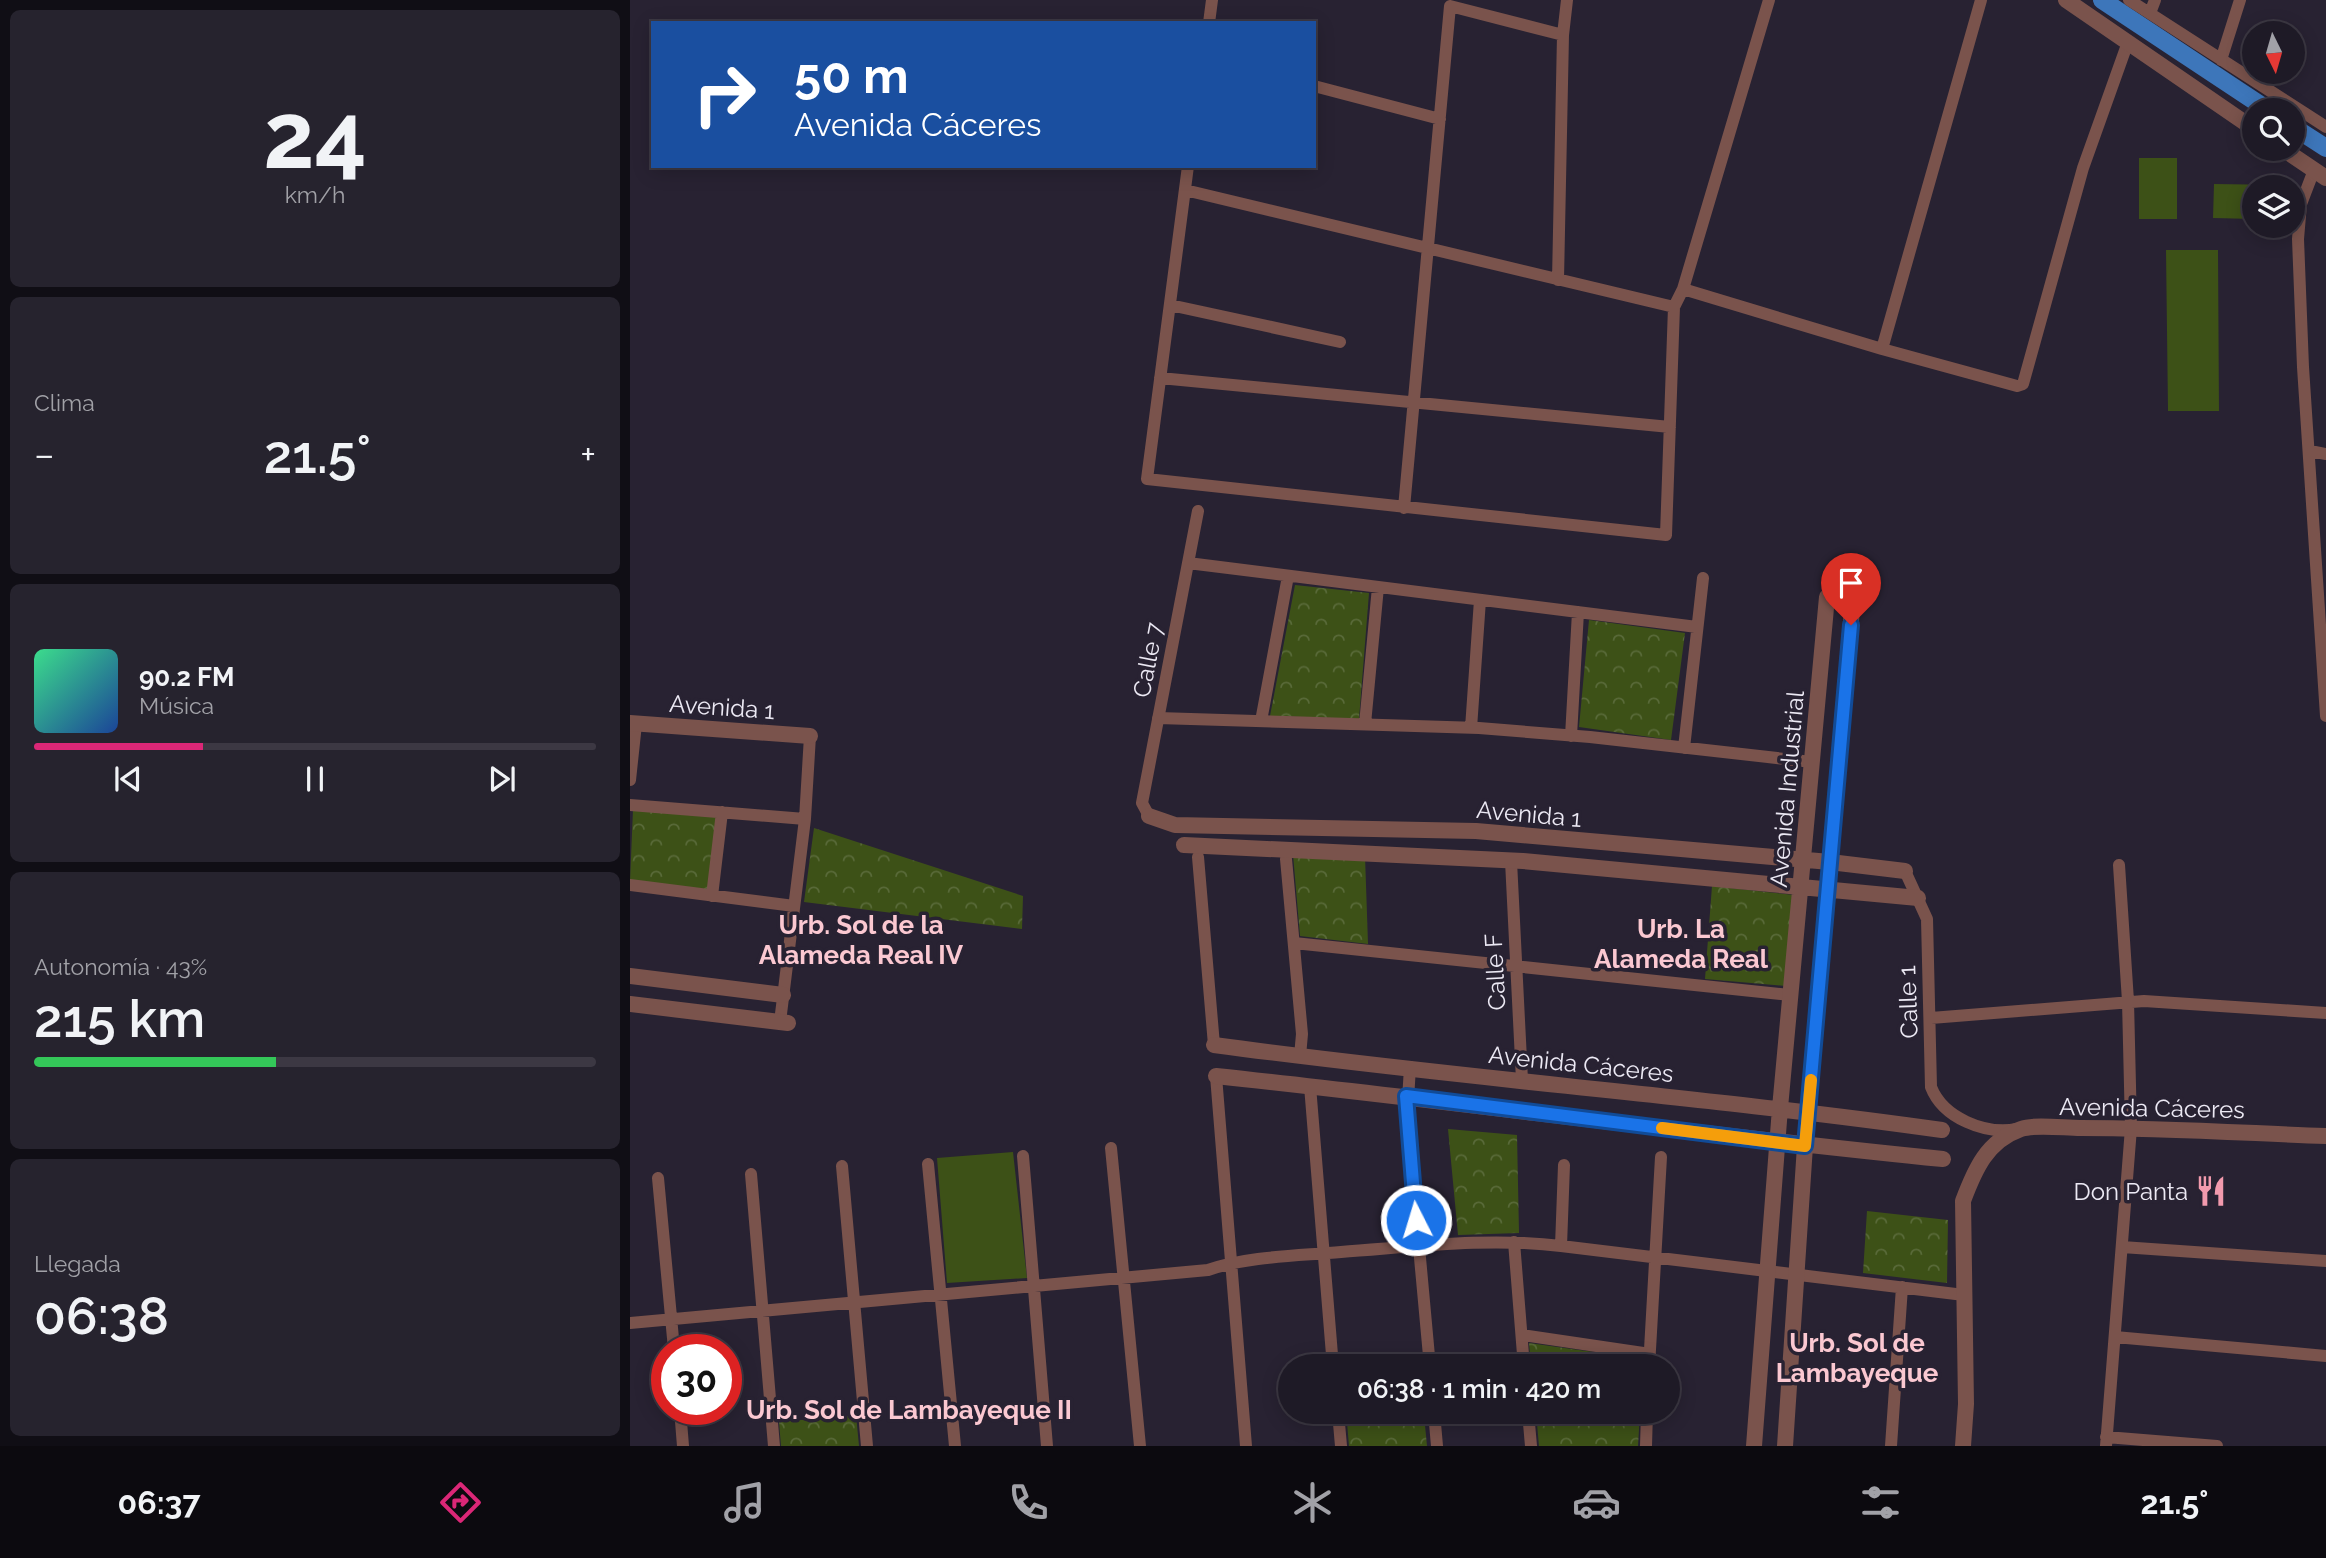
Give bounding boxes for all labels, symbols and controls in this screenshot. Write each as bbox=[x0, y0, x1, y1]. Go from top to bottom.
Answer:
north arrow bbox=[2242, 21, 2305, 84]
map controls bbox=[2242, 21, 2305, 238]
text: 50 m bbox=[794, 47, 909, 104]
icon: right bbox=[679, 49, 770, 140]
text: 24 bbox=[263, 82, 367, 189]
button: search bbox=[2242, 98, 2305, 161]
text: Avenida Cáceres bbox=[794, 106, 1042, 143]
button: layers bbox=[2242, 175, 2305, 238]
text: km/h bbox=[285, 181, 345, 208]
text: Clima bbox=[34, 389, 95, 416]
text: 21.5° bbox=[264, 424, 371, 485]
text: − bbox=[34, 432, 54, 477]
text: + bbox=[580, 432, 596, 477]
pin bbox=[1821, 553, 1881, 625]
icon: arrive bbox=[1832, 564, 1870, 602]
street label: Calle 7 bbox=[1127, 620, 1169, 700]
text: 90.2 FM bbox=[139, 662, 234, 692]
street label: Avenida 1 bbox=[668, 689, 776, 725]
street label: Avenida Industrial bbox=[1764, 689, 1810, 889]
text: Música bbox=[139, 692, 214, 719]
icon: previous bbox=[109, 760, 147, 798]
icon: pause bbox=[296, 760, 334, 798]
icon: next bbox=[483, 760, 521, 798]
street label: Avenida 1 bbox=[1475, 795, 1583, 833]
district label: Urb. Sol de la Alameda Real IV bbox=[759, 910, 964, 970]
district label: Urb. La Alameda Real bbox=[1594, 914, 1769, 974]
street label: Calle F bbox=[1479, 933, 1511, 1011]
text: Autonomía · 43% bbox=[34, 953, 207, 980]
street label: Calle 1 bbox=[1892, 965, 1924, 1039]
text: 215 km bbox=[34, 988, 205, 1049]
street label: Avenida Cáceres bbox=[1487, 1040, 1675, 1088]
street label: Avenida Cáceres bbox=[2059, 1092, 2245, 1124]
restaurant icon: Don Panta bbox=[2194, 1174, 2228, 1208]
place label: Don Panta bbox=[2074, 1177, 2188, 1206]
position arrow bbox=[1379, 1183, 1453, 1257]
text: Llegada bbox=[34, 1250, 121, 1277]
text: 06:38 bbox=[34, 1285, 169, 1346]
district label: Urb. Sol de Lambayeque bbox=[1776, 1328, 1939, 1388]
speed limit sign: 30 bbox=[651, 1334, 742, 1425]
text: 06:38 · 1 min · 420 m bbox=[1357, 1374, 1601, 1404]
district label: Urb. Sol de Lambayeque II bbox=[746, 1395, 1072, 1425]
icon: directions bbox=[436, 1478, 485, 1527]
icon: music bbox=[720, 1478, 769, 1527]
icon: phone bbox=[1004, 1478, 1053, 1527]
icon: climate bbox=[1288, 1478, 1337, 1527]
icon: car bbox=[1572, 1478, 1621, 1527]
icon: filters bbox=[1856, 1478, 1905, 1527]
text: 06:37 bbox=[118, 1484, 200, 1521]
text: 21.5° bbox=[2140, 1484, 2208, 1521]

